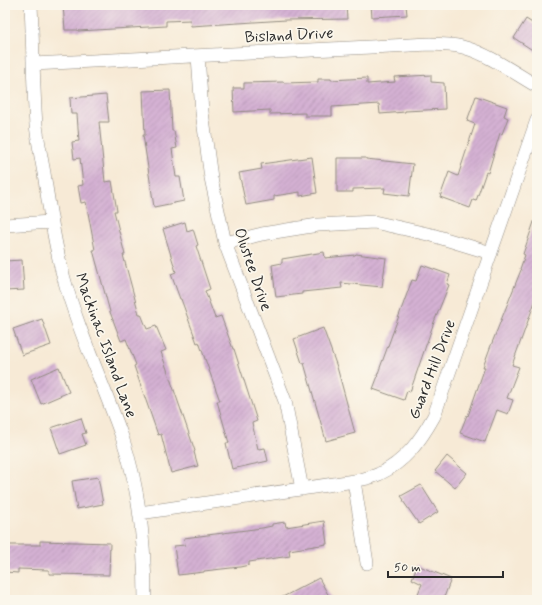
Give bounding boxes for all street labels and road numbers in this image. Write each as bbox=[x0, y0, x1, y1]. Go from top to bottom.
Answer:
street label: Bisland Drive bbox=[244, 23, 334, 48]
street label: Olustee Drive bbox=[229, 225, 277, 314]
street label: Mackinac Island Lane bbox=[70, 270, 142, 421]
street label: Guard Hill Drive bbox=[404, 317, 461, 422]

